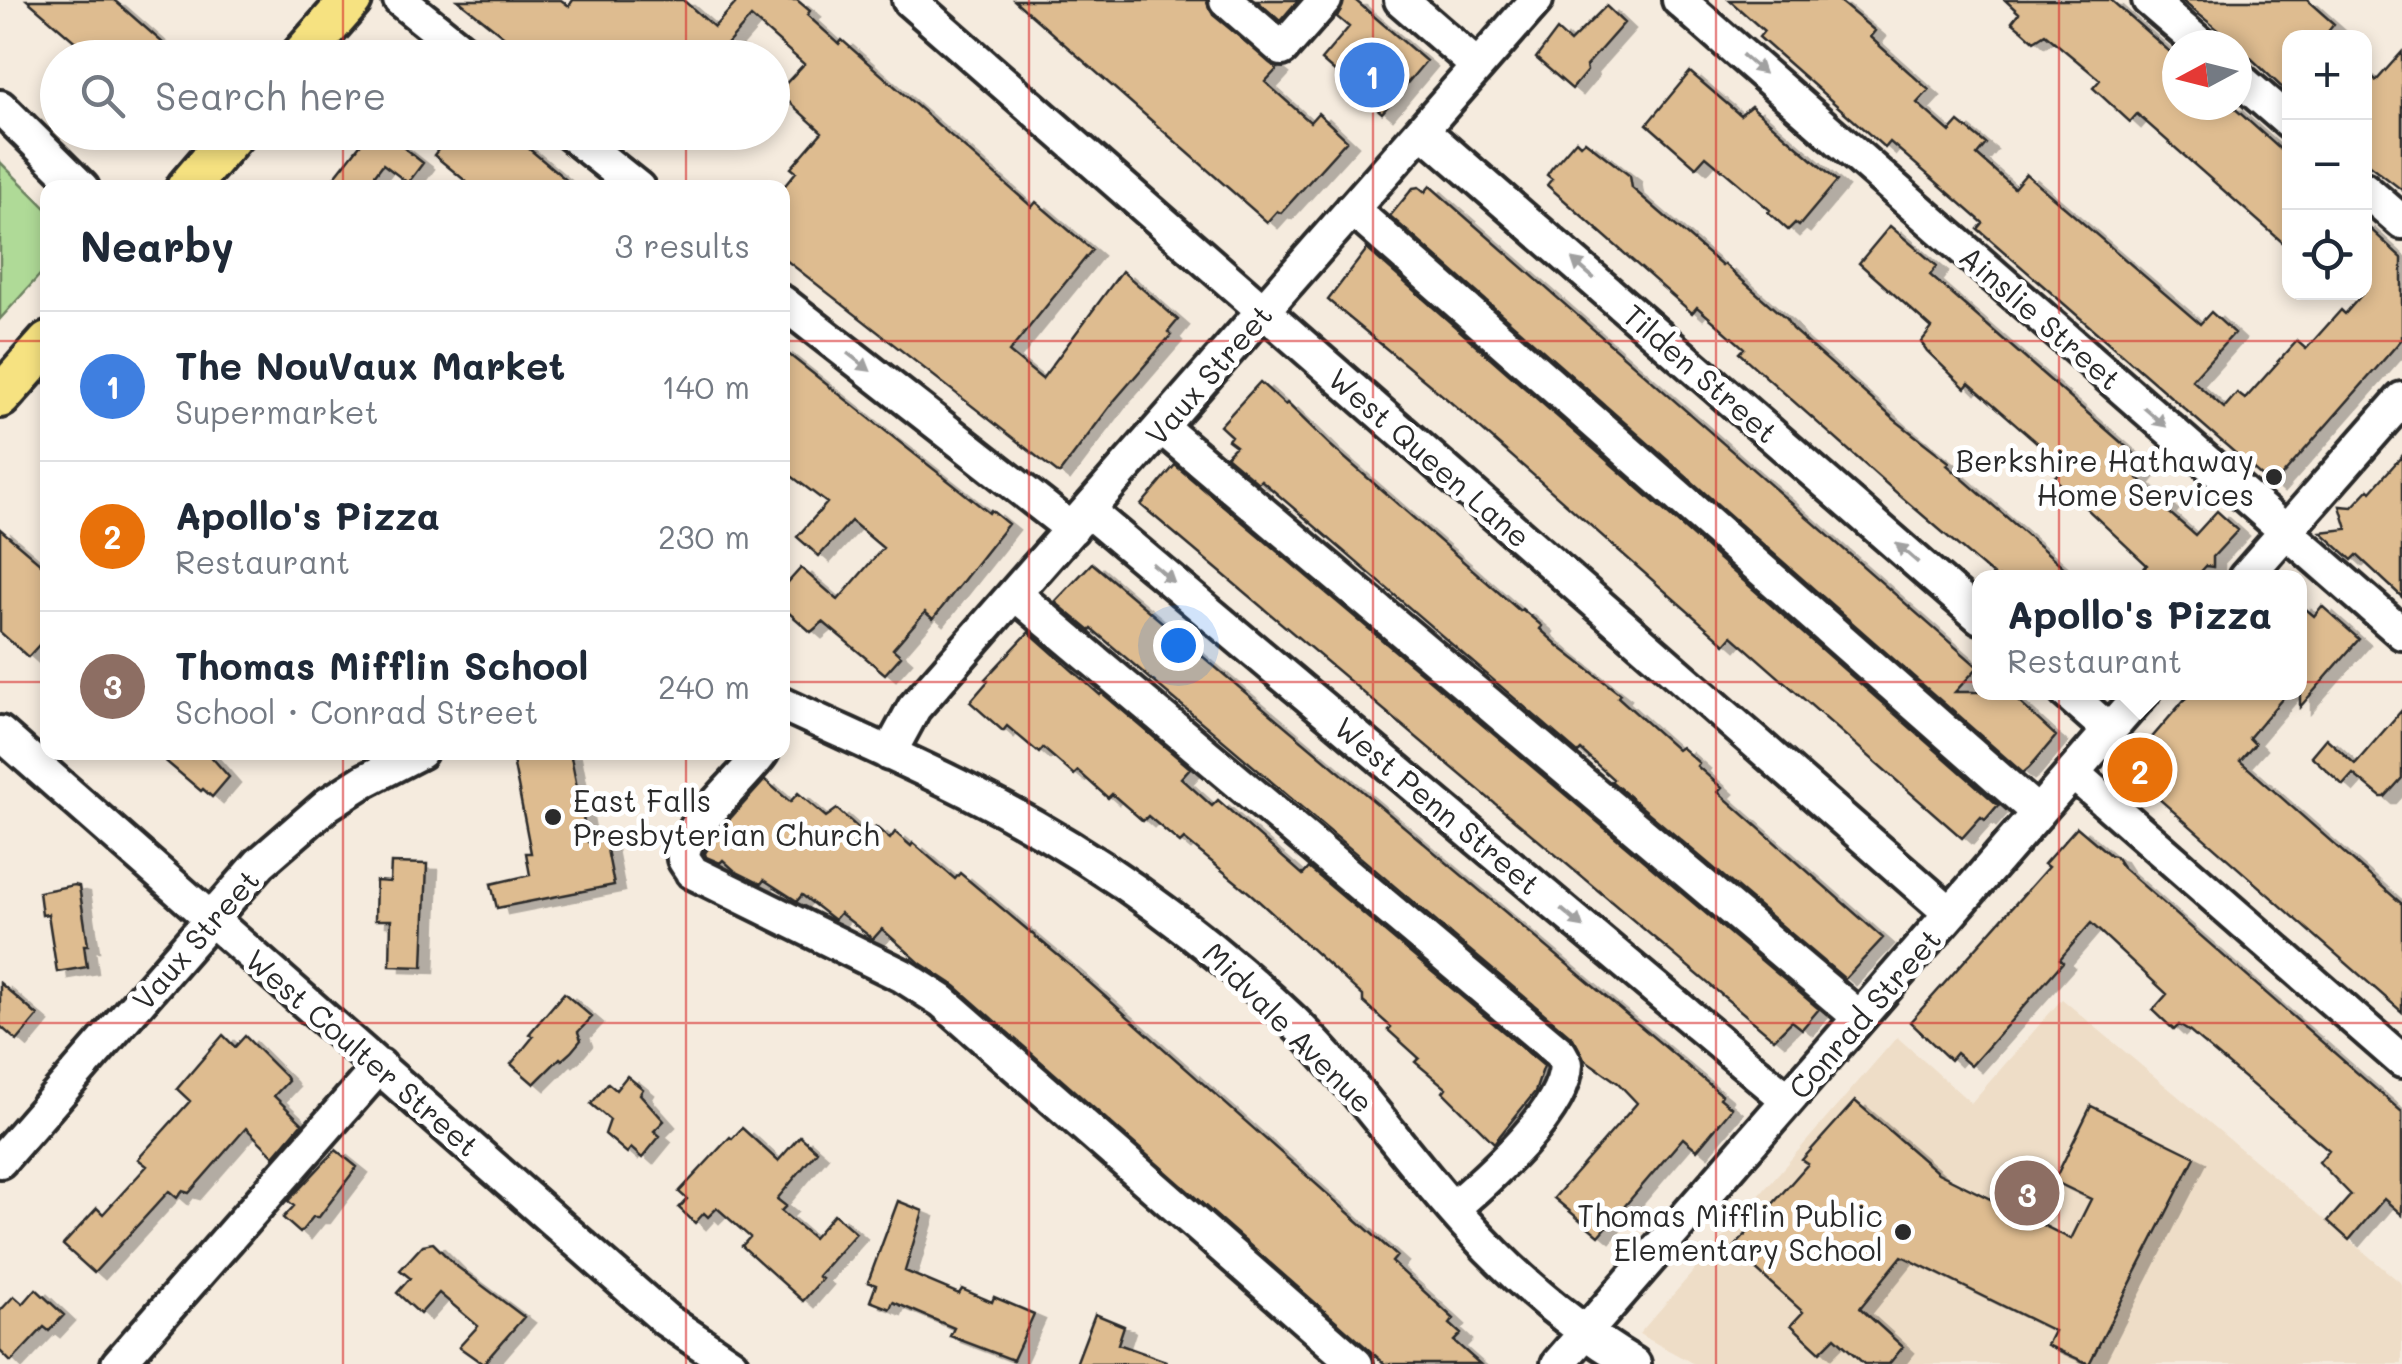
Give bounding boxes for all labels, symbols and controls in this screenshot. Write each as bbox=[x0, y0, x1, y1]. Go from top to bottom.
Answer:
north arrow bbox=[2162, 30, 2252, 120]
map controls bbox=[2282, 30, 2372, 300]
button: + bbox=[2282, 30, 2372, 120]
pin: 1 bbox=[1340, 38, 1404, 112]
search box bbox=[40, 40, 790, 150]
one-way arrow bbox=[1740, 53, 1765, 75]
icon: search bbox=[75, 68, 130, 123]
text: Search here bbox=[155, 70, 386, 120]
button: − bbox=[2282, 120, 2372, 210]
button: locate bbox=[2282, 210, 2372, 300]
text: Nearby bbox=[80, 218, 234, 273]
text: 3 results bbox=[614, 224, 750, 266]
street label: Ainslie Street bbox=[1952, 236, 2130, 398]
one-way arrow bbox=[1571, 259, 1596, 281]
street label: Vaux Street bbox=[1136, 295, 1280, 453]
street label: Tilden Street bbox=[1615, 295, 1787, 451]
text: The NouVaux Market bbox=[175, 340, 565, 390]
one-way arrow bbox=[846, 351, 872, 372]
street label: West Queen Lane bbox=[1321, 358, 1539, 556]
text: 1 bbox=[105, 365, 120, 407]
text: 140 m bbox=[661, 365, 750, 407]
text: Supermarket bbox=[175, 390, 379, 432]
one-way arrow bbox=[2142, 406, 2167, 428]
place label: Berkshire Hathaway Home Services bbox=[1955, 440, 2254, 514]
marker: Berkshire Hathaway Home Services bbox=[2263, 466, 2285, 488]
text: Apollo's Pizza bbox=[175, 490, 440, 540]
text: 2 bbox=[104, 515, 121, 557]
text: 230 m bbox=[658, 515, 750, 557]
text: Restaurant bbox=[175, 540, 350, 582]
one-way arrow bbox=[1895, 542, 1920, 564]
one-way arrow bbox=[1151, 562, 1176, 584]
popup bbox=[1972, 570, 2307, 700]
text: Apollo's Pizza bbox=[2007, 589, 2272, 639]
your location bbox=[1153, 620, 1204, 671]
text: Restaurant bbox=[2007, 639, 2182, 681]
text: Thomas Mifflin School bbox=[175, 640, 589, 690]
text: 3 bbox=[103, 665, 122, 707]
text: 240 m bbox=[658, 665, 750, 707]
text: School · Conrad Street bbox=[175, 690, 538, 732]
street label: West Penn Street bbox=[1327, 707, 1549, 903]
pin: 2 bbox=[2108, 732, 2172, 808]
place label: East Falls Presbyterian Church bbox=[573, 780, 880, 854]
marker: East Falls Presbyterian Church bbox=[542, 806, 564, 828]
street label: Vaux Street bbox=[123, 860, 267, 1018]
one-way arrow bbox=[1560, 907, 1585, 928]
street label: Conrad Street bbox=[1779, 919, 1949, 1107]
street label: Midvale Avenue bbox=[1195, 933, 1383, 1121]
street label: West Coulter Street bbox=[238, 939, 488, 1165]
pin: 3 bbox=[1994, 1156, 2060, 1230]
place label: Thomas Mifflin Public Elementary School bbox=[1577, 1195, 1883, 1269]
marker: Thomas Mifflin Public Elementary School bbox=[1892, 1221, 1914, 1243]

